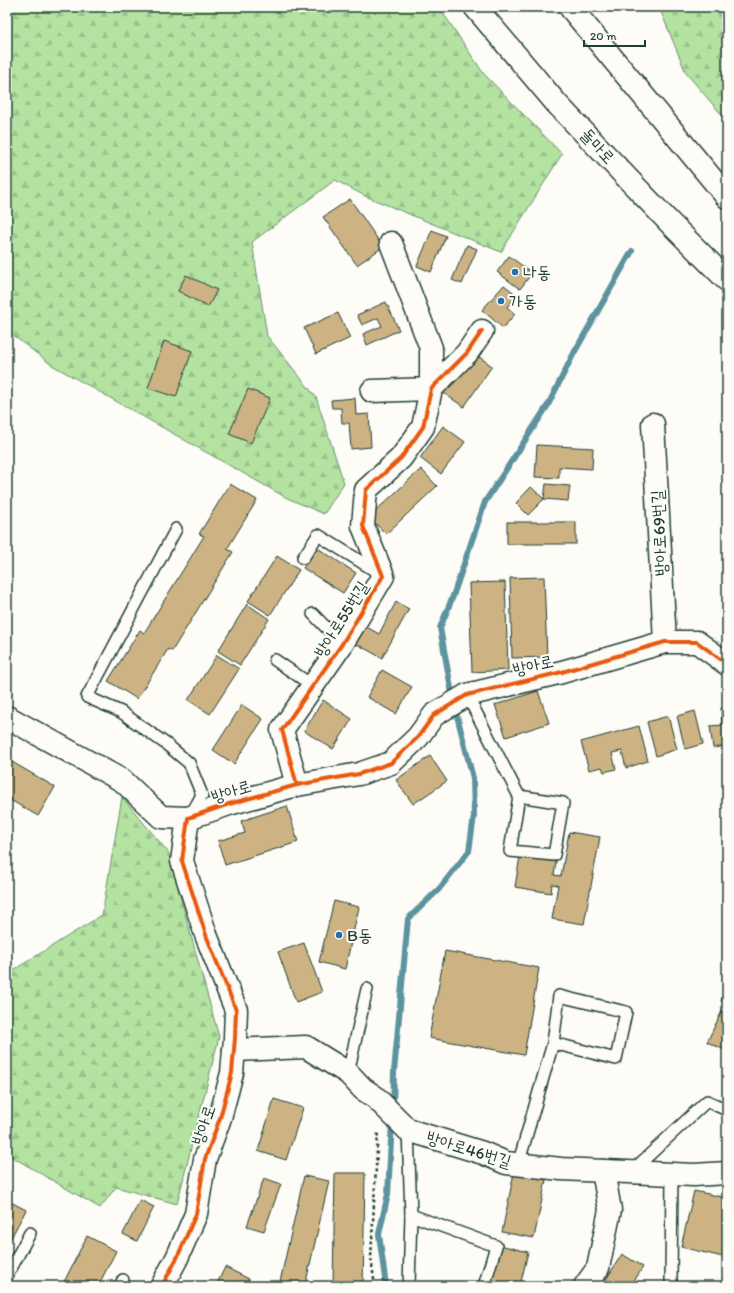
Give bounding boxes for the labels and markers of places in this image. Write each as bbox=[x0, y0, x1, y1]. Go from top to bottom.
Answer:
place label: 나동 bbox=[523, 262, 551, 282]
marker: 나동 bbox=[510, 267, 520, 277]
place label: 가동 bbox=[509, 291, 537, 311]
marker: 가동 bbox=[496, 296, 506, 306]
place label: B동 bbox=[347, 925, 372, 945]
marker: B동 bbox=[334, 930, 344, 940]

